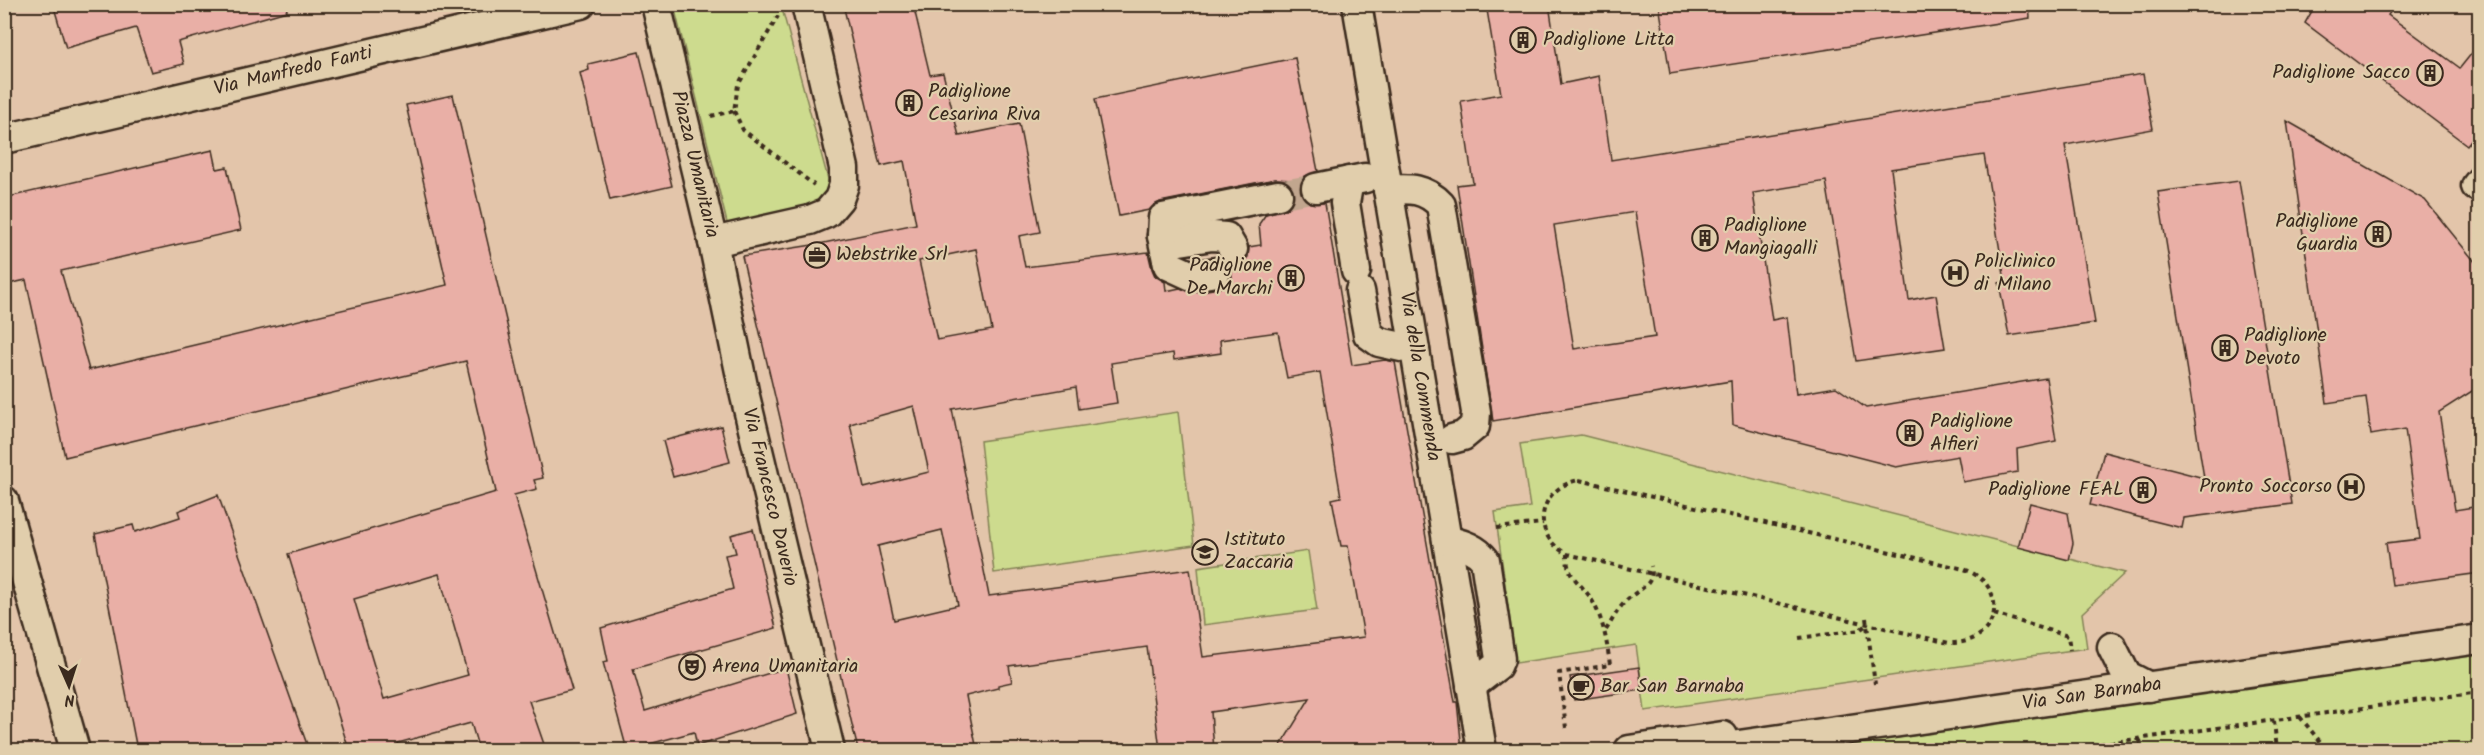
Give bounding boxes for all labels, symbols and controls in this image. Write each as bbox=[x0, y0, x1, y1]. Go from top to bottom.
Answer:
place label: Padiglione Litta bbox=[1543, 24, 1674, 56]
building icon: Padiglione Litta bbox=[1508, 25, 1538, 55]
street label: Via Manfredo Fanti bbox=[211, 37, 377, 105]
place label: Padiglione Sacco bbox=[2272, 57, 2410, 89]
building icon: Padiglione Sacco bbox=[2415, 58, 2445, 88]
place label: Padiglione Cesarina Riva bbox=[928, 76, 1041, 131]
street label: Piazza Umanitaria bbox=[661, 87, 728, 241]
building icon: Padiglione Cesarina Riva bbox=[894, 88, 924, 118]
place label: Padiglione Guardia bbox=[2275, 206, 2358, 261]
place label: Padiglione Mangiagalli bbox=[1724, 210, 1818, 265]
building icon: Padiglione Guardia bbox=[2363, 219, 2393, 249]
building icon: Padiglione Mangiagalli bbox=[1690, 223, 1720, 253]
place label: Webstrike Srl bbox=[836, 239, 947, 271]
office icon: Webstrike Srl bbox=[802, 240, 832, 270]
place label: Policlinico di Milano bbox=[1974, 246, 2056, 301]
place label: Padiglione De Marchi bbox=[1186, 250, 1273, 305]
hospital icon: Policlinico di Milano bbox=[1940, 258, 1970, 288]
building icon: Padiglione De Marchi bbox=[1276, 263, 1306, 293]
street label: Via della Commenda bbox=[1390, 290, 1449, 464]
place label: Padiglione Devoto bbox=[2244, 320, 2327, 375]
building icon: Padiglione Devoto bbox=[2210, 333, 2240, 363]
street label: Via Francesco Daverio bbox=[732, 405, 806, 590]
place label: Padiglione Alfieri bbox=[1930, 406, 2013, 461]
building icon: Padiglione Alfieri bbox=[1895, 418, 1925, 448]
place label: Pronto Soccorso bbox=[2199, 471, 2332, 503]
hospital icon: Pronto Soccorso bbox=[2336, 472, 2366, 502]
place label: Padiglione FEAL bbox=[1988, 474, 2124, 506]
building icon: Padiglione FEAL bbox=[2128, 475, 2158, 505]
place label: Istituto Zaccaria bbox=[1224, 524, 1294, 579]
school or university icon: Istituto Zaccaria bbox=[1190, 537, 1220, 567]
place label: Arena Umanitaria bbox=[712, 651, 858, 683]
theatre icon: Arena Umanitaria bbox=[677, 652, 707, 682]
north arrow bbox=[39, 656, 99, 716]
street label: Via San Barnaba bbox=[2020, 669, 2164, 720]
place label: Bar San Barnaba bbox=[1600, 671, 1744, 703]
cafe icon: Bar San Barnaba bbox=[1566, 672, 1596, 702]
text: N bbox=[64, 687, 75, 712]

